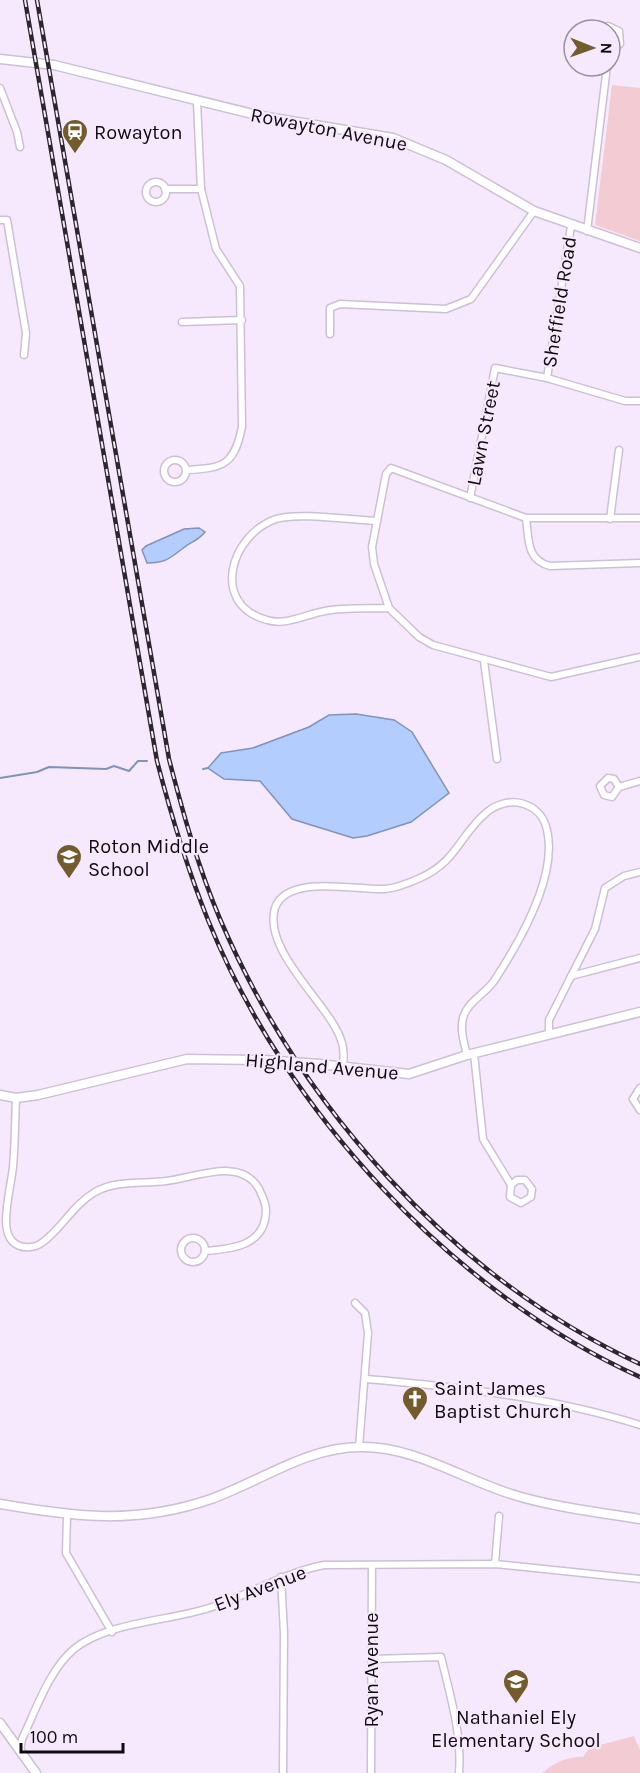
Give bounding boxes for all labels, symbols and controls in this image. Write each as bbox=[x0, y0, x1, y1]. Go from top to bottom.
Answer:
north arrow bbox=[562, 18, 622, 78]
text: N bbox=[597, 42, 616, 54]
street label: Rowayton Avenue bbox=[249, 103, 409, 156]
station icon: Rowayton bbox=[60, 117, 90, 155]
place label: Rowayton bbox=[94, 121, 183, 144]
street label: Sheffield Road bbox=[538, 235, 581, 369]
street label: Lawn Street bbox=[462, 378, 505, 488]
place label: Roton Middle School bbox=[88, 835, 209, 881]
school or university icon: Roton Middle School bbox=[54, 842, 84, 880]
street label: Highland Avenue bbox=[244, 1048, 400, 1085]
place label: Saint James Baptist Church bbox=[434, 1377, 571, 1423]
church icon: Saint James Baptist Church bbox=[400, 1384, 430, 1422]
street label: Ely Avenue bbox=[211, 1560, 309, 1617]
street label: Ryan Avenue bbox=[360, 1612, 383, 1728]
school or university icon: Nathaniel Ely Elementary School bbox=[501, 1667, 531, 1705]
place label: Nathaniel Ely Elementary School bbox=[431, 1706, 601, 1752]
scale bar bbox=[21, 1716, 123, 1754]
text: 100 m bbox=[30, 1726, 78, 1748]

